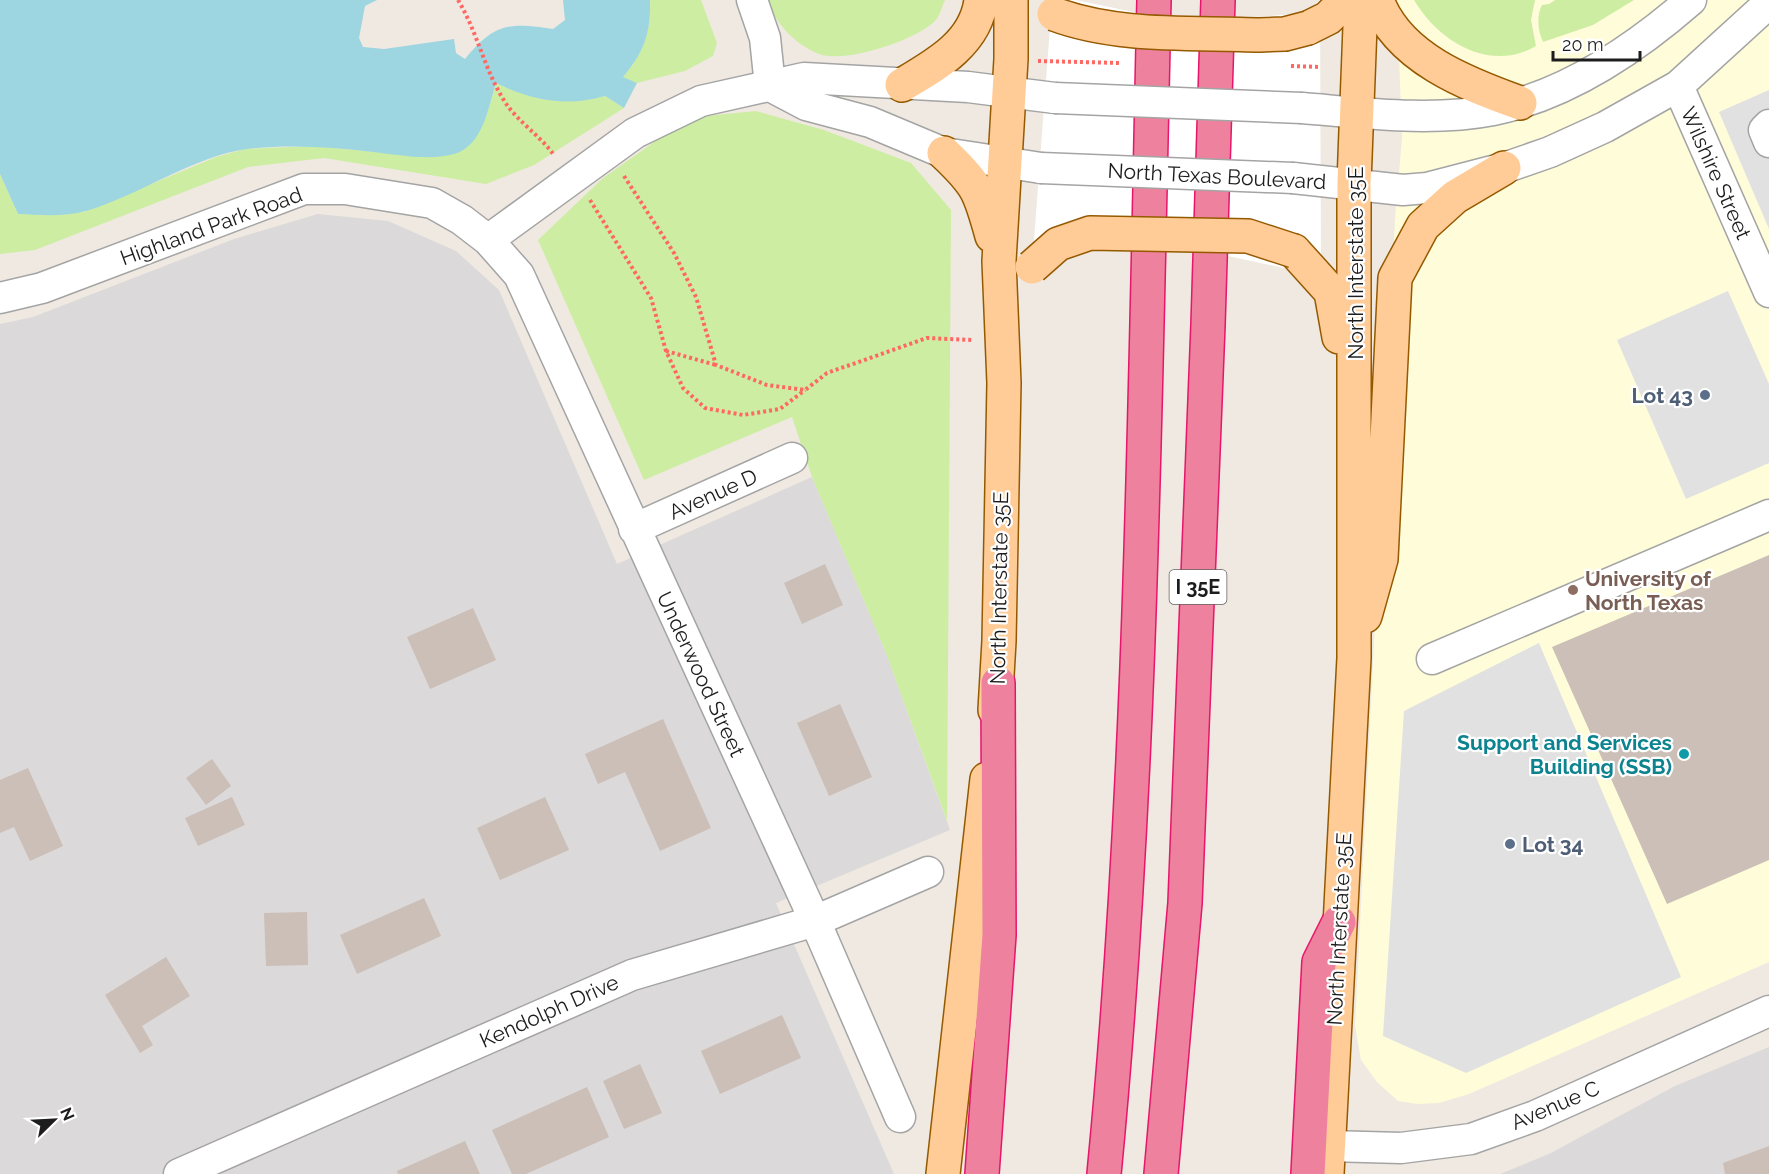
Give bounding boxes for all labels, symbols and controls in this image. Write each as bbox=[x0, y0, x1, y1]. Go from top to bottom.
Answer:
scale bar bbox=[1553, 24, 1640, 62]
text: 20 m bbox=[1562, 34, 1604, 55]
street label: Wilshire Street bbox=[1676, 103, 1756, 243]
street label: North Texas Boulevard bbox=[1107, 158, 1327, 194]
street label: North Interstate 35E bbox=[1343, 167, 1368, 359]
street label: Highland Park Road bbox=[117, 181, 305, 271]
place label: Lot 43 bbox=[1631, 383, 1693, 408]
marker: Lot 43 bbox=[1698, 388, 1712, 402]
street label: Avenue D bbox=[665, 463, 761, 525]
street label: North Interstate 35E bbox=[985, 491, 1013, 685]
place label: University of North Texas bbox=[1585, 566, 1712, 615]
road number: I 35E bbox=[1170, 570, 1226, 604]
marker: University of North Texas bbox=[1566, 583, 1580, 597]
street label: Underwood Street bbox=[652, 588, 750, 760]
place label: Support and Services Building (SSB) bbox=[1457, 730, 1672, 779]
marker: Support and Services Building (SSB) bbox=[1677, 747, 1691, 761]
street label: North Interstate 35E bbox=[1321, 832, 1357, 1026]
place label: Lot 34 bbox=[1522, 832, 1584, 857]
marker: Lot 34 bbox=[1503, 837, 1517, 851]
street label: Kendolph Drive bbox=[476, 969, 622, 1053]
street label: Avenue C bbox=[1507, 1075, 1603, 1135]
north arrow bbox=[24, 1090, 84, 1150]
text: N bbox=[56, 1105, 78, 1124]

